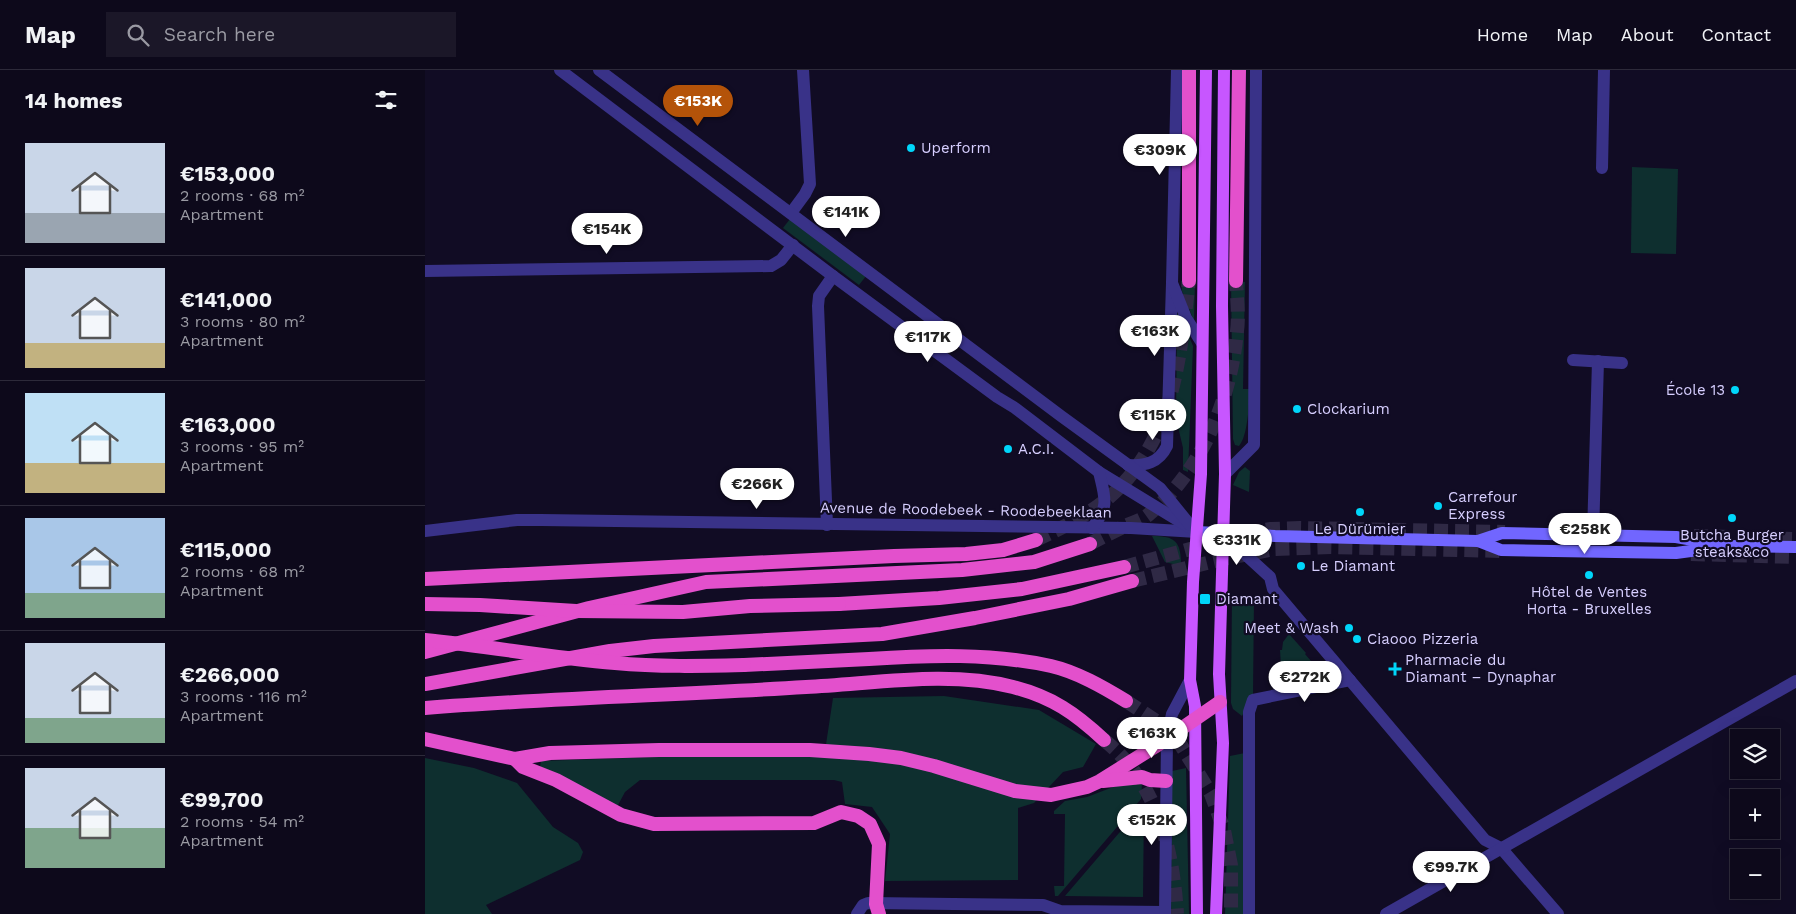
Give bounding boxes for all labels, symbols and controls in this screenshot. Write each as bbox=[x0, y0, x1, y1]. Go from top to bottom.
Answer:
search box bbox=[106, 12, 456, 57]
text: Map bbox=[25, 21, 76, 49]
icon: search bbox=[124, 21, 152, 49]
text: Search here bbox=[164, 23, 275, 46]
text: Home bbox=[1477, 24, 1528, 45]
text: Map bbox=[1556, 24, 1593, 45]
text: About bbox=[1621, 24, 1673, 45]
text: Contact bbox=[1701, 24, 1771, 45]
pin: €153K bbox=[663, 85, 733, 127]
icon: filters bbox=[372, 86, 400, 114]
text: 14 homes bbox=[25, 88, 122, 113]
text: €153K bbox=[674, 91, 722, 110]
pin: €309K bbox=[1125, 134, 1195, 176]
place label: Uperform bbox=[921, 139, 991, 157]
text: €309K bbox=[1134, 140, 1186, 159]
marker: Uperform bbox=[905, 142, 917, 154]
text: €153,000 bbox=[180, 161, 275, 186]
icon: home bbox=[65, 163, 125, 223]
text: 2 rooms · 68 m² bbox=[180, 186, 305, 205]
pin: €141K bbox=[811, 196, 881, 238]
text: €141K bbox=[823, 202, 869, 221]
text: Apartment bbox=[180, 205, 263, 224]
pin: €154K bbox=[572, 212, 642, 255]
text: €154K bbox=[583, 219, 631, 238]
text: €141,000 bbox=[180, 287, 272, 312]
icon: home bbox=[65, 288, 125, 348]
text: 3 rooms · 80 m² bbox=[180, 312, 305, 331]
pin: €163K bbox=[1120, 314, 1190, 357]
pin: €117K bbox=[893, 320, 963, 363]
text: €163K bbox=[1131, 321, 1179, 340]
text: €117K bbox=[905, 327, 951, 346]
text: Apartment bbox=[180, 331, 263, 350]
place label: École 13 bbox=[1666, 381, 1725, 399]
marker: École 13 bbox=[1729, 384, 1741, 396]
pin: €115K bbox=[1118, 398, 1188, 441]
place label: Clockarium bbox=[1307, 400, 1390, 418]
marker: Clockarium bbox=[1291, 403, 1303, 415]
text: €115K bbox=[1130, 405, 1176, 424]
text: €163,000 bbox=[180, 412, 276, 437]
icon: home bbox=[65, 413, 125, 473]
text: 3 rooms · 95 m² bbox=[180, 437, 304, 456]
place label: A.C.I. bbox=[1018, 440, 1054, 458]
marker: A.C.I. bbox=[1002, 443, 1014, 455]
text: Apartment bbox=[180, 456, 263, 475]
pin: €266K bbox=[722, 468, 792, 510]
text: €266K bbox=[731, 474, 783, 493]
place label: Carrefour Express bbox=[1448, 488, 1517, 523]
street label: Avenue de Roodebeek - Roodebeeklaan bbox=[820, 498, 1112, 522]
marker: Carrefour Express bbox=[1432, 500, 1444, 512]
marker: Le Dürümier bbox=[1354, 506, 1366, 518]
pin: €258K bbox=[1550, 512, 1620, 555]
marker: Butcha Burger steaks&co bbox=[1726, 512, 1738, 524]
text: €258K bbox=[1559, 519, 1611, 538]
place label: Le Dürümier bbox=[1314, 520, 1406, 538]
pin: €331K bbox=[1202, 524, 1272, 566]
place label: Butcha Burger steaks&co bbox=[1680, 526, 1784, 561]
text: €331K bbox=[1213, 530, 1261, 549]
text: €115,000 bbox=[180, 537, 272, 562]
icon: home bbox=[65, 538, 125, 598]
place label: Le Diamant bbox=[1311, 557, 1396, 575]
marker: Le Diamant bbox=[1295, 560, 1307, 572]
text: 2 rooms · 68 m² bbox=[180, 562, 305, 581]
marker: Hôtel de Ventes Horta - Bruxelles bbox=[1583, 569, 1595, 581]
text: Apartment bbox=[180, 581, 263, 600]
place label: Hôtel de Ventes Horta - Bruxelles bbox=[1526, 583, 1652, 618]
place label: Diamant bbox=[1216, 590, 1278, 608]
marker: Diamant bbox=[1198, 592, 1212, 606]
place label: Meet & Wash bbox=[1244, 619, 1339, 637]
marker: Meet & Wash bbox=[1343, 622, 1355, 634]
place label: Ciaooo Pizzeria bbox=[1367, 630, 1479, 648]
marker: Ciaooo Pizzeria bbox=[1351, 633, 1363, 645]
place label: Pharmacie du Diamant – Dynaphar bbox=[1405, 651, 1556, 686]
pin: €272K bbox=[1270, 660, 1340, 703]
text: €266,000 bbox=[180, 662, 280, 687]
icon: home bbox=[65, 663, 125, 723]
marker: Pharmacie du Diamant – Dynaphar bbox=[1389, 663, 1401, 675]
text: €272K bbox=[1280, 667, 1330, 686]
text: 3 rooms · 116 m² bbox=[180, 687, 307, 706]
text: Apartment bbox=[180, 706, 263, 725]
pin: €163K bbox=[1117, 716, 1187, 759]
text: €163K bbox=[1128, 723, 1176, 742]
map controls bbox=[1730, 729, 1780, 899]
button: layers bbox=[1730, 729, 1780, 779]
text: €99,700 bbox=[180, 787, 264, 812]
icon: home bbox=[65, 788, 125, 848]
button: + bbox=[1730, 789, 1780, 839]
pin: €152K bbox=[1117, 804, 1187, 846]
text: €152K bbox=[1128, 810, 1176, 829]
text: 2 rooms · 54 m² bbox=[180, 812, 304, 831]
text: Apartment bbox=[180, 831, 263, 850]
button: − bbox=[1730, 849, 1780, 899]
pin: €99.7K bbox=[1410, 850, 1492, 893]
text: €99.7K bbox=[1424, 857, 1478, 876]

